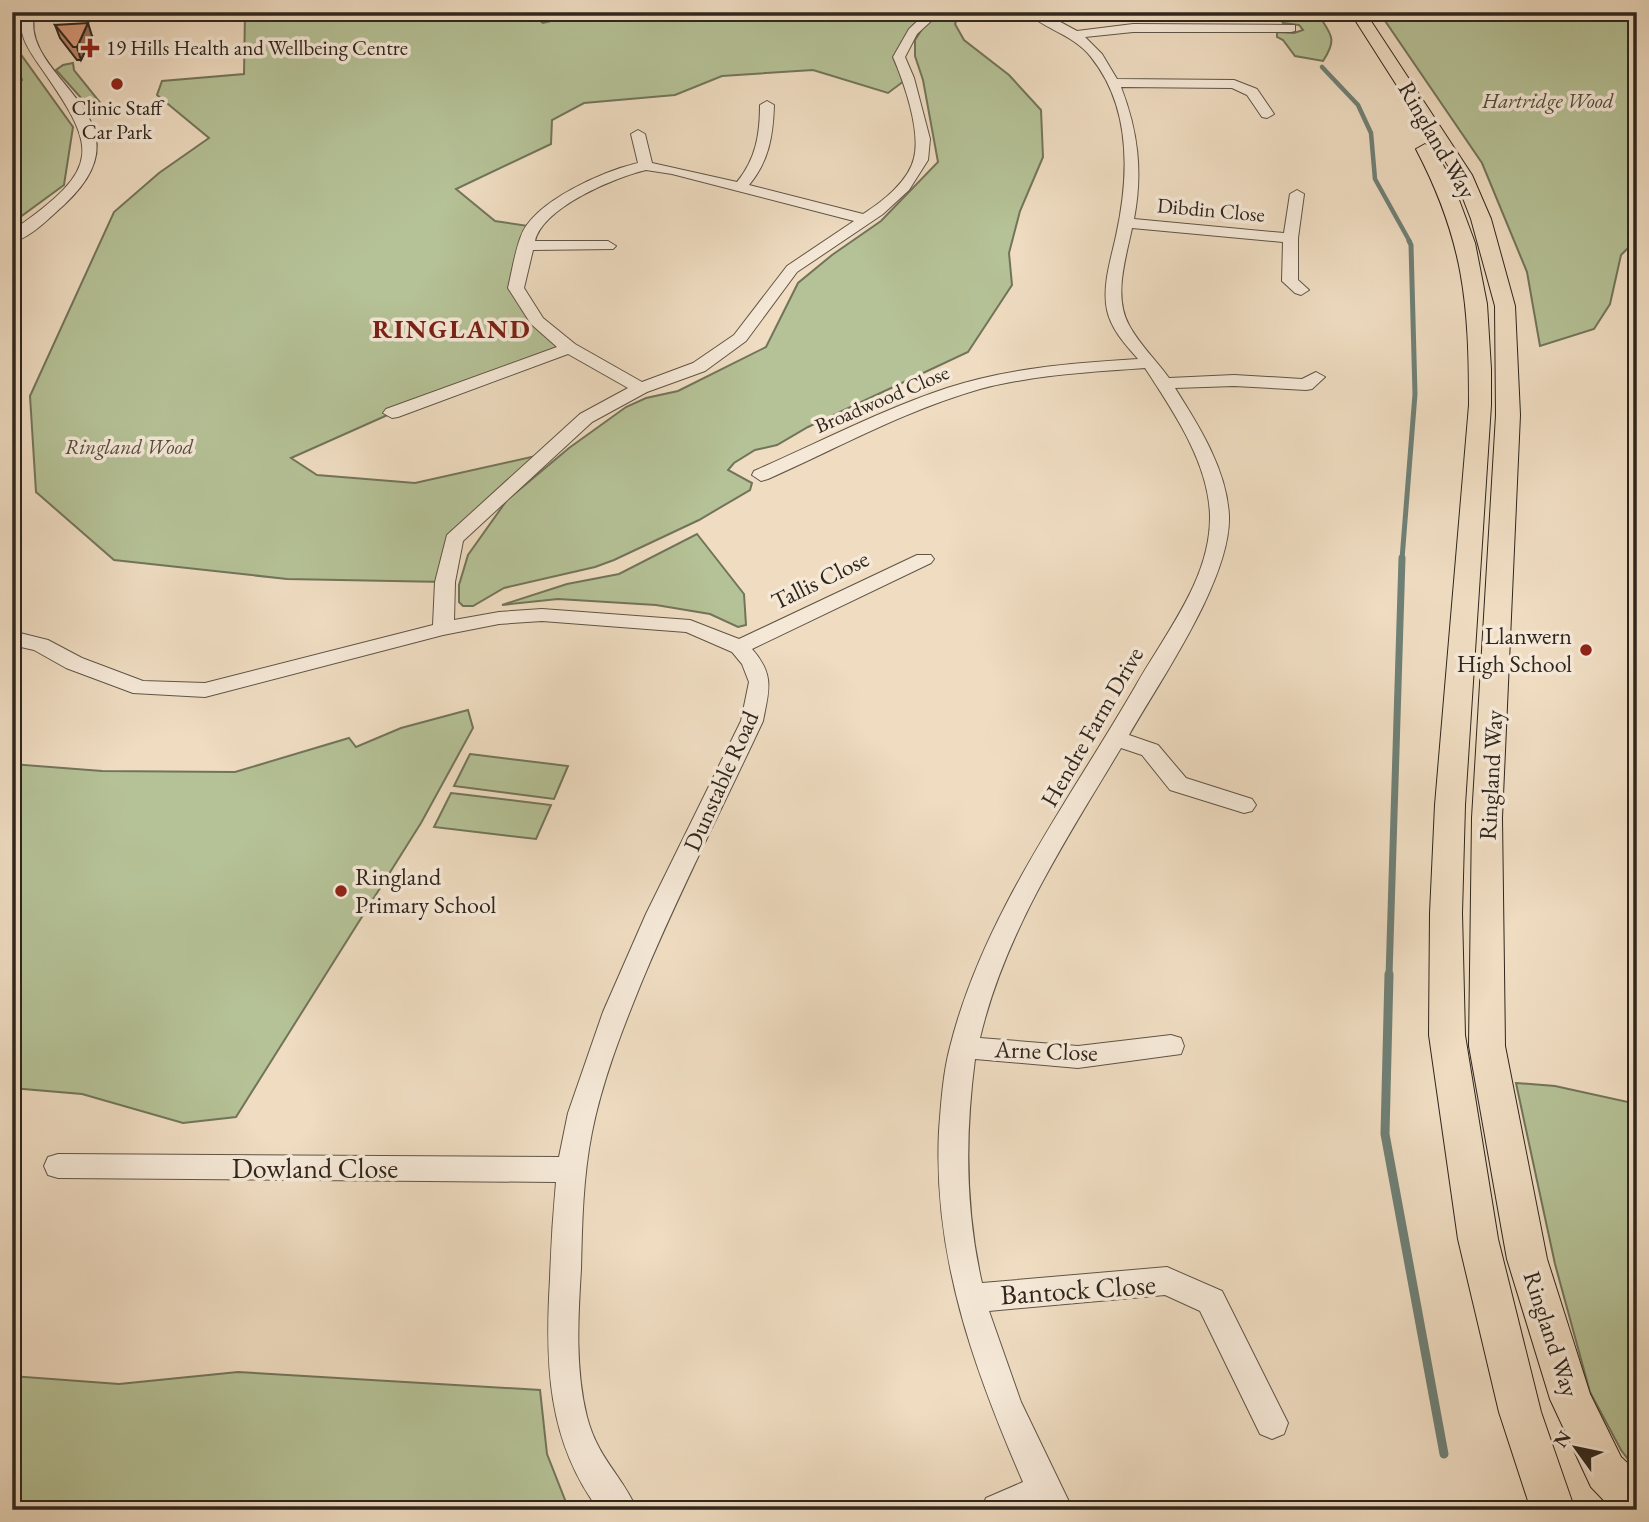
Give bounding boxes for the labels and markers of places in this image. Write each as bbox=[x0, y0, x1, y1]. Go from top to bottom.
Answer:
place label: 19 Hills Health and Wellbeing Centre bbox=[106, 34, 408, 61]
marker: 19 Hills Health and Wellbeing Centre bbox=[80, 38, 100, 58]
marker: Clinic Staff Car Park bbox=[109, 76, 125, 92]
place label: Clinic Staff Car Park bbox=[72, 94, 165, 145]
place label: Llanwern High School bbox=[1457, 620, 1572, 679]
marker: Llanwern High School bbox=[1578, 642, 1594, 658]
place label: Ringland Primary School bbox=[355, 861, 496, 920]
marker: Ringland Primary School bbox=[333, 883, 349, 899]

